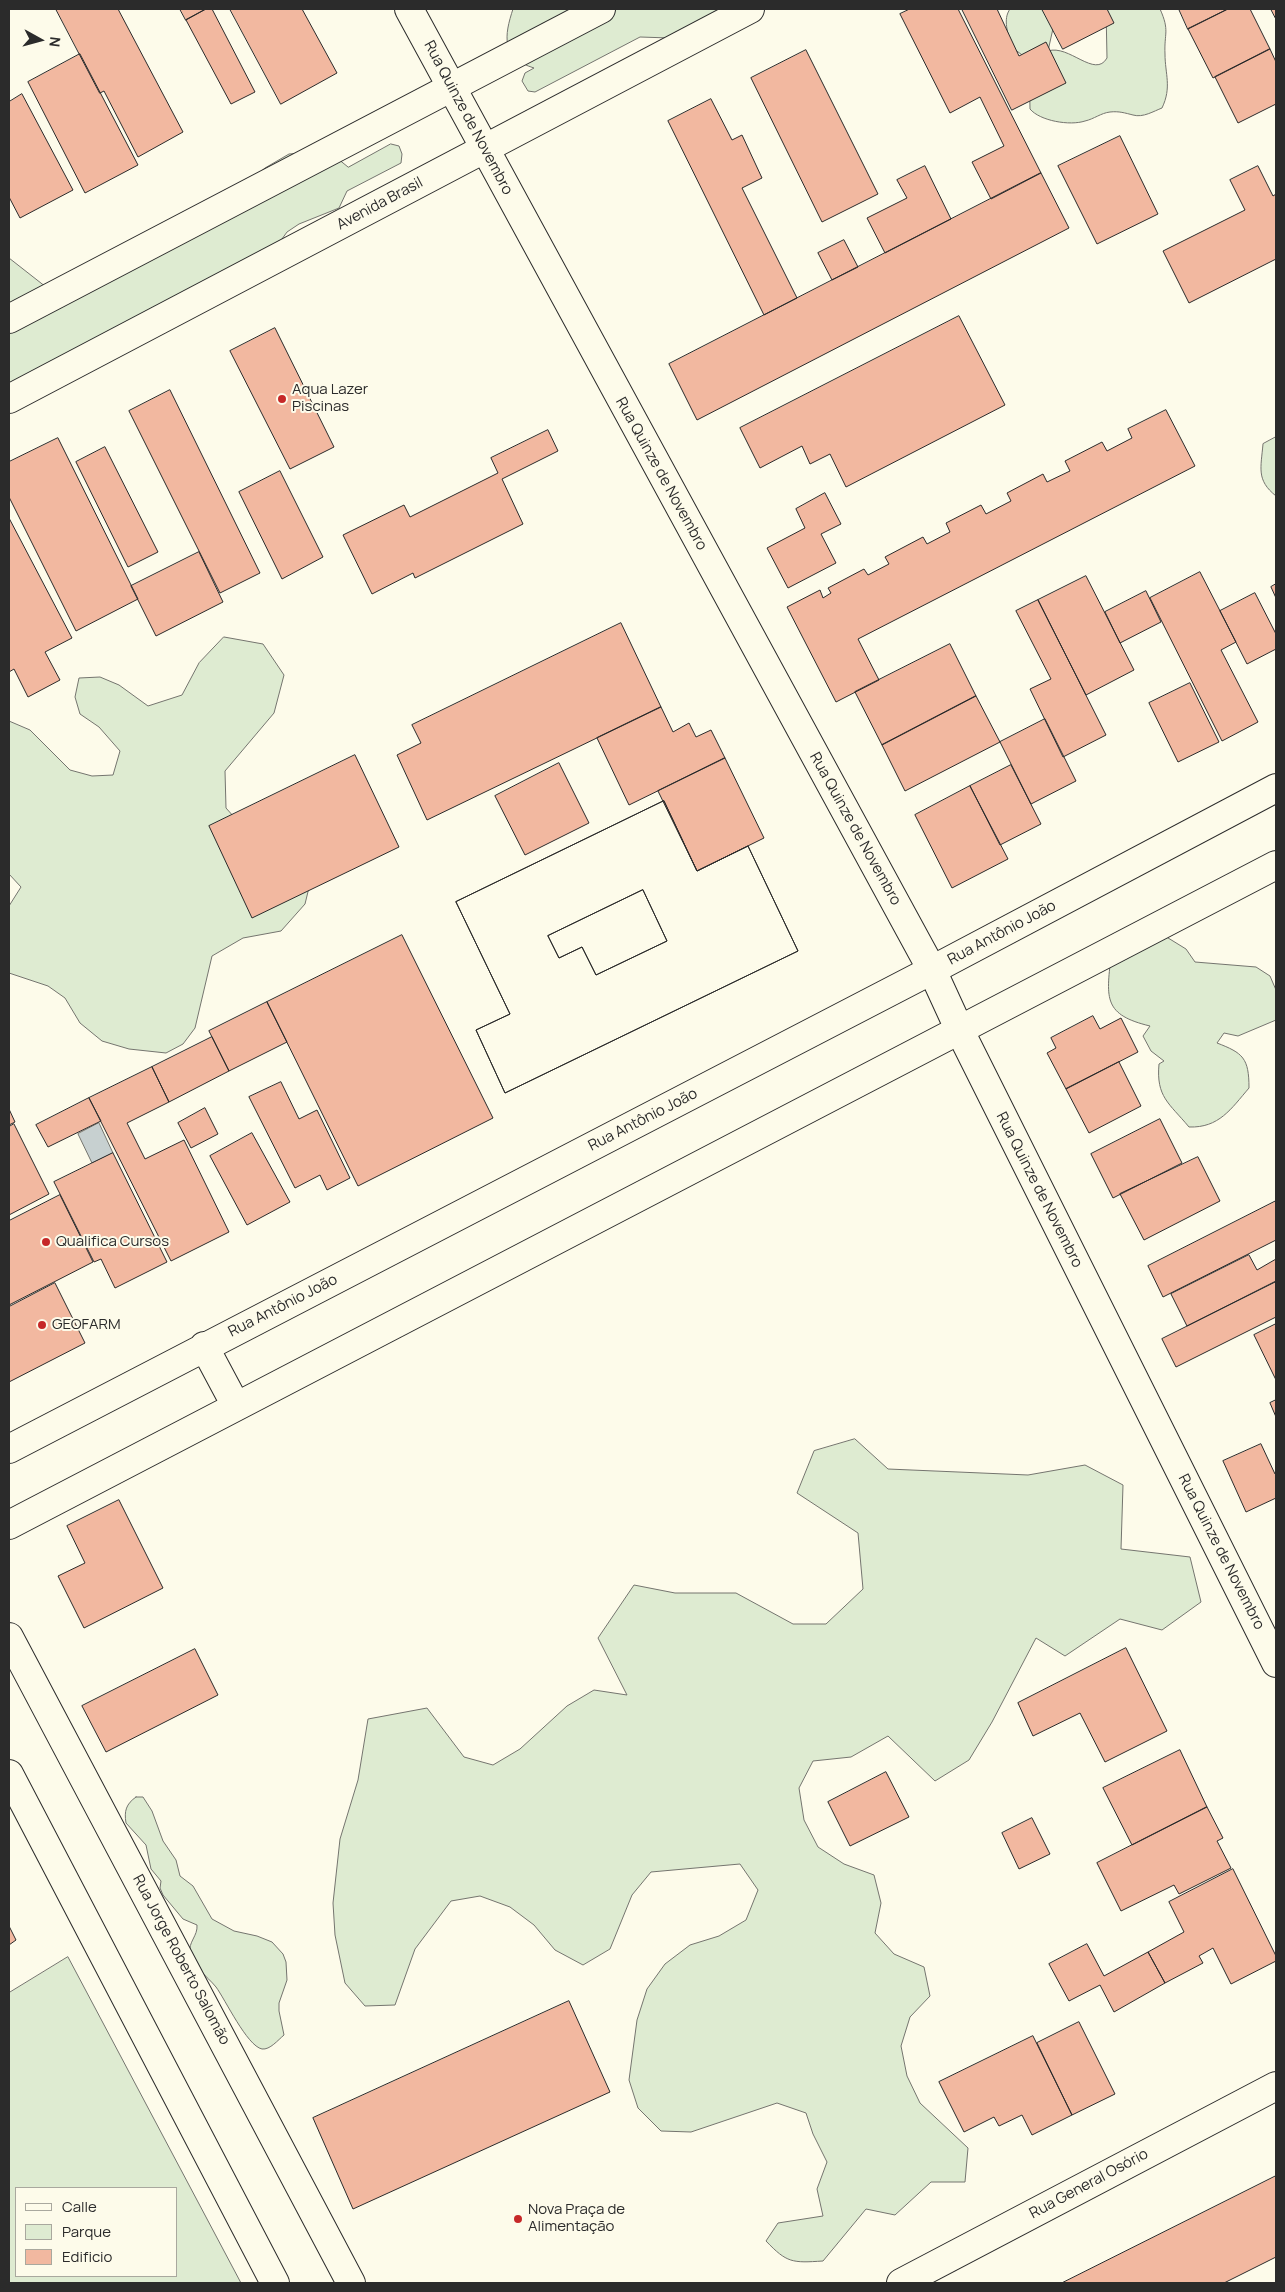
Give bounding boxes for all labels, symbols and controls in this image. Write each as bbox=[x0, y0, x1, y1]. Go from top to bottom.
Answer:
north arrow bbox=[15, 15, 65, 65]
text: N bbox=[45, 36, 65, 48]
street label: Rua Quinze de Novembro bbox=[420, 38, 516, 198]
street label: Avenida Brasil bbox=[334, 174, 426, 234]
place label: Aqua Lazer Piscinas bbox=[292, 381, 368, 416]
marker: Aqua Lazer Piscinas bbox=[276, 393, 288, 405]
street label: Rua Quinze de Novembro bbox=[611, 394, 711, 554]
street label: Rua Quinze de Novembro bbox=[805, 749, 905, 909]
street label: Rua Antônio João bbox=[945, 897, 1059, 969]
street label: Rua Antônio João bbox=[585, 1085, 701, 1155]
street label: Rua Quinze de Novembro bbox=[992, 1109, 1086, 1271]
place label: Qualifica Cursos bbox=[56, 1233, 169, 1251]
marker: Qualifica Cursos bbox=[40, 1236, 52, 1248]
street label: Rua Antônio João bbox=[225, 1271, 341, 1341]
place label: GEOFARM bbox=[52, 1316, 120, 1334]
marker: GEOFARM bbox=[36, 1319, 48, 1331]
street label: Rua Quinze de Novembro bbox=[1174, 1471, 1268, 1633]
street label: Rua Jorge Roberto Salomão bbox=[128, 1872, 234, 2048]
street label: Rua General Osório bbox=[1027, 2145, 1151, 2223]
legend bbox=[15, 2187, 178, 2277]
text: Calle bbox=[62, 2196, 97, 2217]
place label: Nova Praça de Alimentação bbox=[528, 2201, 625, 2236]
marker: Nova Praça de Alimentação bbox=[512, 2213, 524, 2225]
text: Parque bbox=[62, 2221, 111, 2242]
text: Edificio bbox=[62, 2246, 112, 2267]

